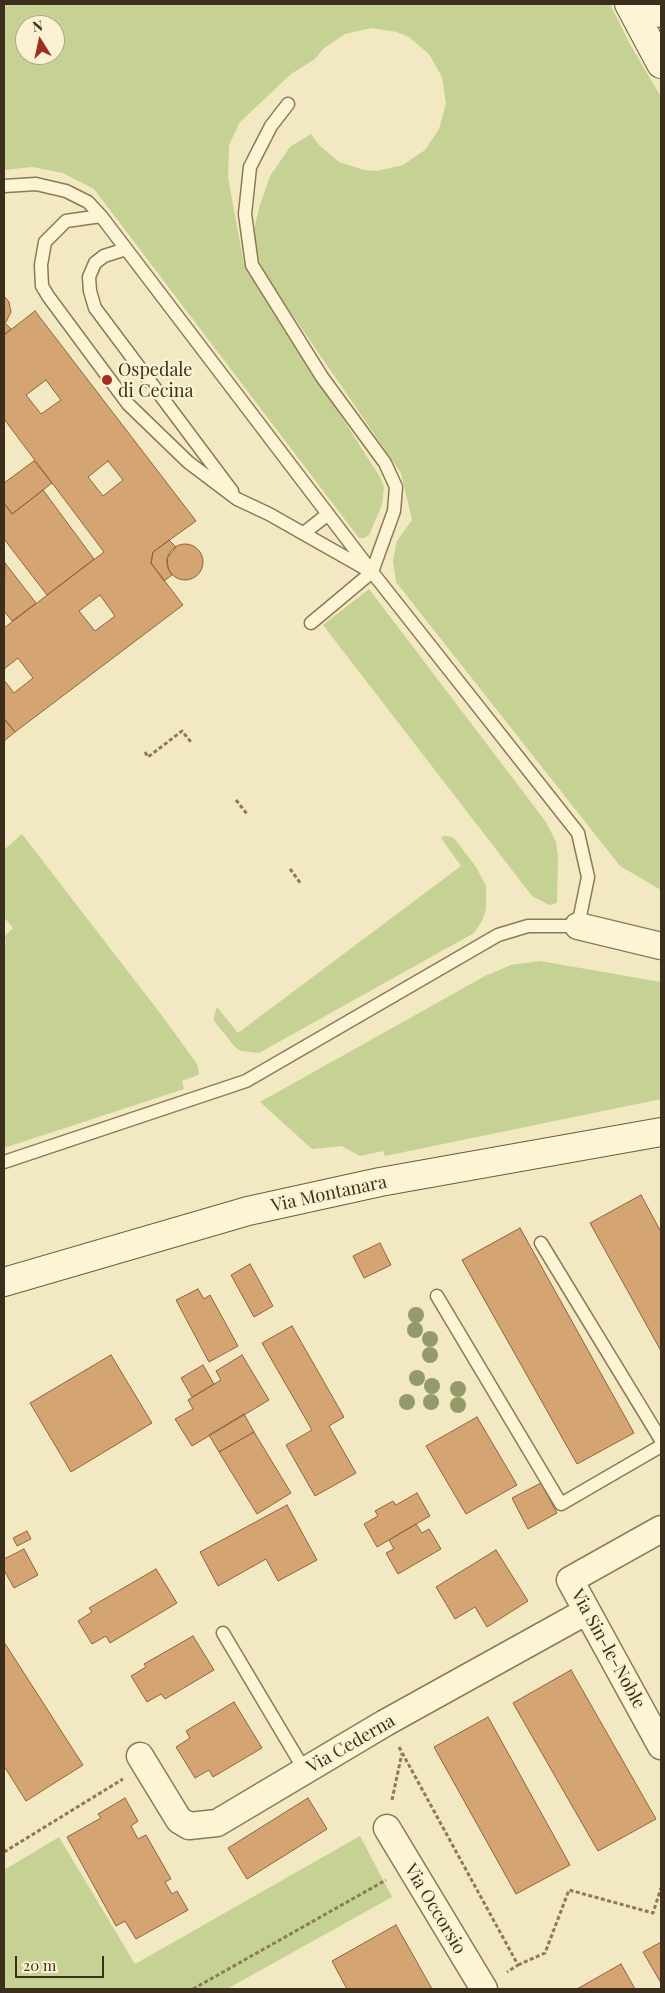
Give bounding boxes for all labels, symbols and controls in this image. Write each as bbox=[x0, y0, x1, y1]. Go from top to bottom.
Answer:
north arrow bbox=[15, 15, 65, 65]
text: N bbox=[31, 15, 44, 36]
place label: Ospedale di Cecina bbox=[118, 359, 193, 402]
marker: Ospedale di Cecina bbox=[100, 373, 114, 387]
street label: Via Montanara bbox=[269, 1171, 389, 1217]
street label: Via Sin-le-Noble bbox=[566, 1585, 650, 1713]
street label: Via Cederna bbox=[303, 1710, 399, 1778]
street label: Via Occorsio bbox=[400, 1860, 470, 1958]
scale bar bbox=[18, 1946, 106, 1978]
text: 20 m bbox=[23, 1955, 56, 1975]

